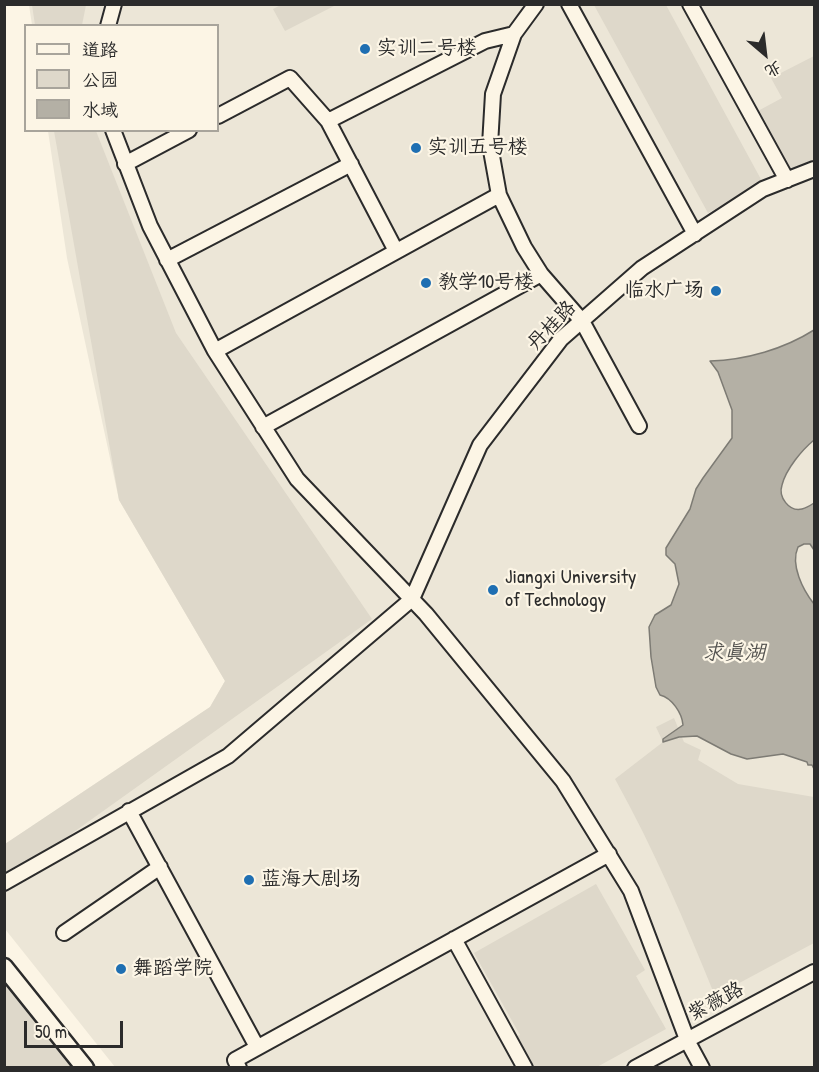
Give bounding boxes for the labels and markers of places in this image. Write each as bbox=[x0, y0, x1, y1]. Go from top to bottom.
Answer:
place label: 实训二号楼 bbox=[377, 37, 477, 61]
marker: 实训二号楼 bbox=[358, 42, 372, 56]
place label: 实训五号楼 bbox=[428, 136, 528, 160]
marker: 实训五号楼 bbox=[409, 141, 423, 155]
place label: 教学10号楼 bbox=[438, 271, 534, 295]
marker: 教学10号楼 bbox=[419, 276, 433, 290]
place label: 临水广场 bbox=[624, 279, 704, 303]
marker: 临水广场 bbox=[709, 284, 723, 298]
place label: Jiangxi University of Technology bbox=[505, 566, 636, 613]
marker: Jiangxi University of Technology bbox=[486, 583, 500, 597]
place label: 蓝海大剧场 bbox=[261, 868, 361, 892]
marker: 蓝海大剧场 bbox=[242, 873, 256, 887]
place label: 舞蹈学院 bbox=[133, 957, 213, 981]
marker: 舞蹈学院 bbox=[114, 962, 128, 976]

